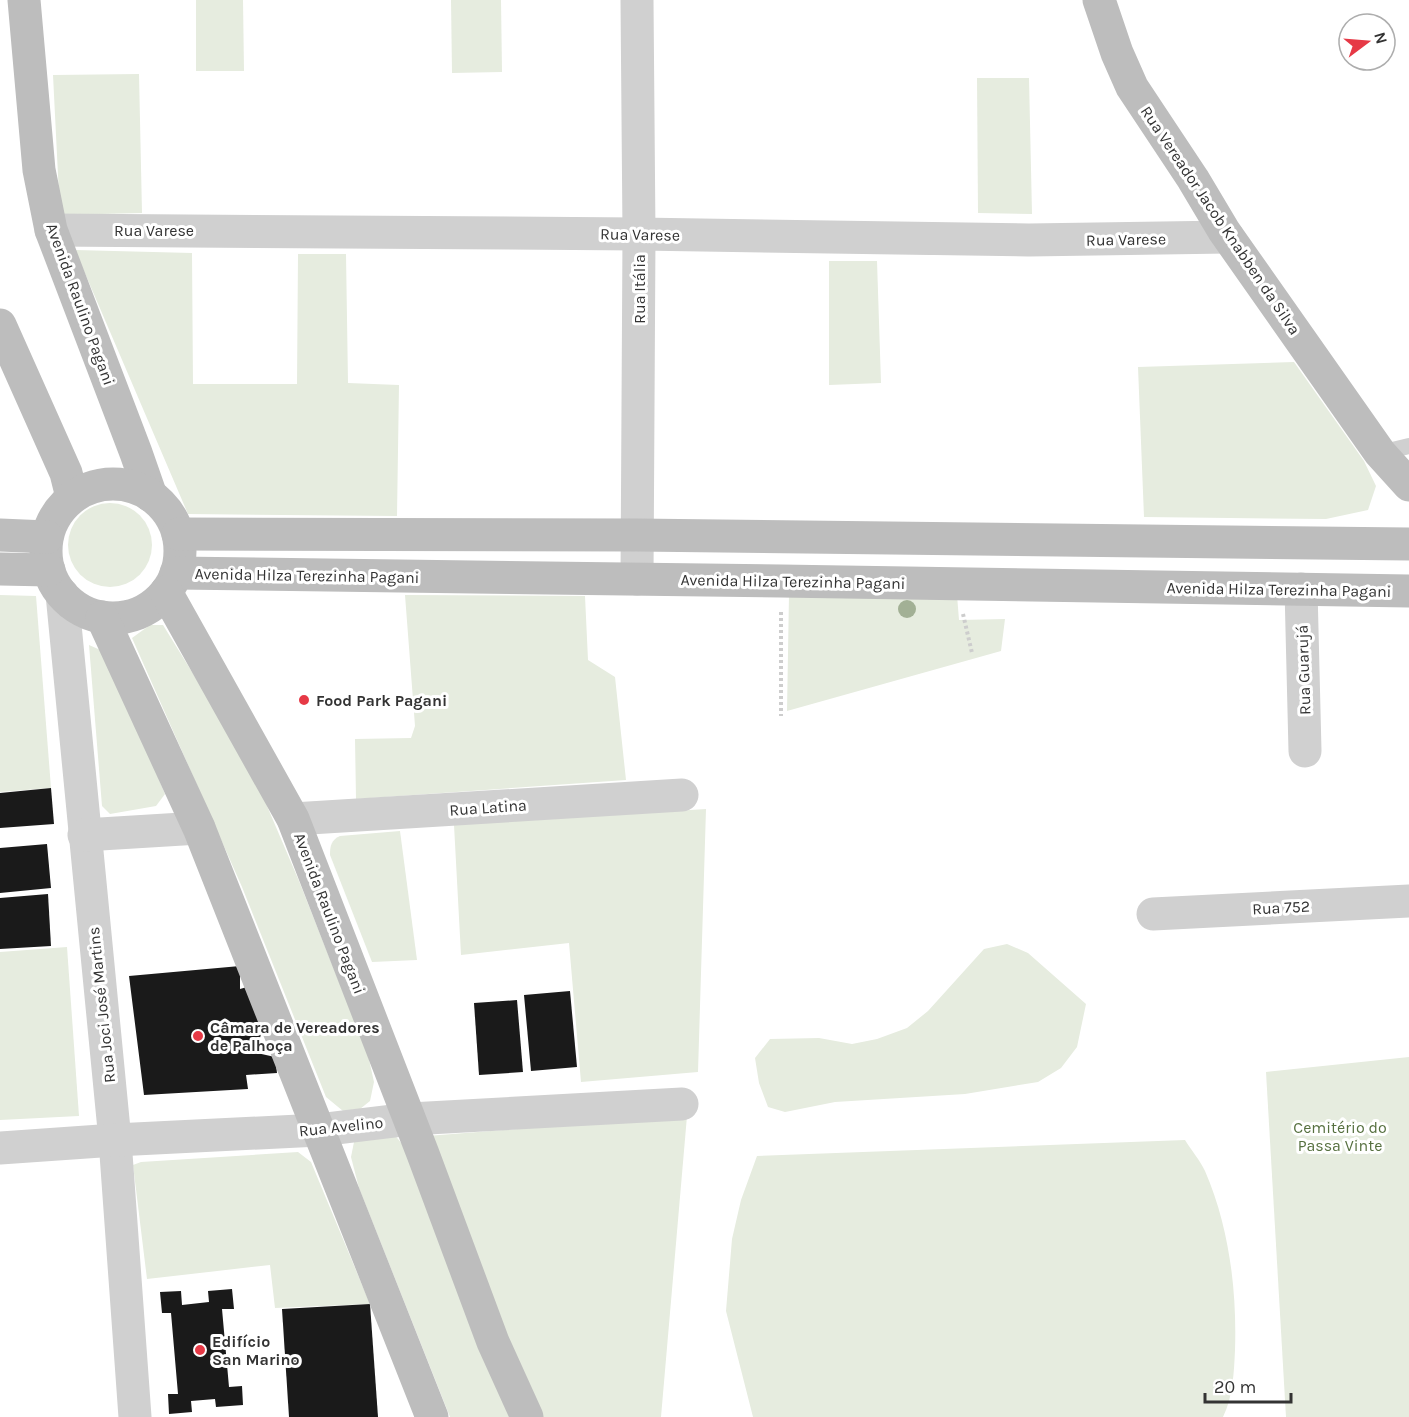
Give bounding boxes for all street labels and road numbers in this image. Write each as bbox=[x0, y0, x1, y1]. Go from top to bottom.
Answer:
street label: Rua Vereador Jacob Knabben da Silva bbox=[1137, 102, 1304, 338]
street label: Avenida Raulino Pagani bbox=[42, 220, 119, 388]
street label: Rua Varese bbox=[114, 221, 194, 240]
street label: Rua Varese bbox=[600, 224, 680, 245]
street label: Rua Varese bbox=[1086, 229, 1166, 250]
street label: Rua Itália bbox=[630, 254, 649, 324]
street label: Avenida Hilza Terezinha Pagani bbox=[194, 564, 420, 587]
street label: Avenida Hilza Terezinha Pagani bbox=[680, 570, 906, 593]
street label: Avenida Hilza Terezinha Pagani bbox=[1166, 578, 1392, 601]
street label: Rua Guarujá bbox=[1292, 625, 1315, 715]
street label: Rua Latina bbox=[449, 795, 527, 820]
street label: Avenida Raulino Pagani bbox=[290, 830, 369, 997]
street label: Rua 752 bbox=[1252, 896, 1310, 919]
street label: Rua Joci José Martins bbox=[84, 926, 119, 1084]
street label: Rua Avelino bbox=[298, 1113, 384, 1140]

